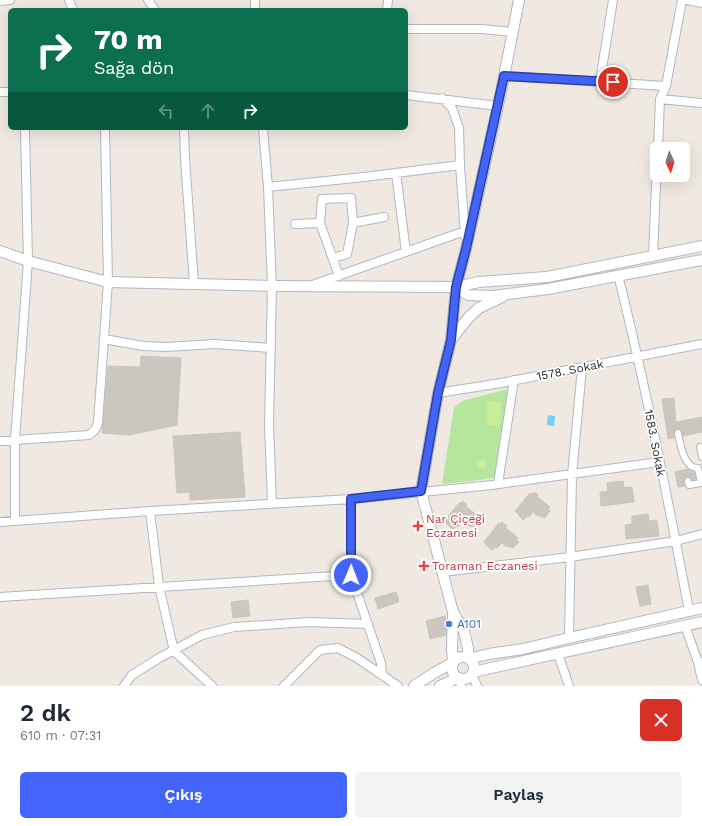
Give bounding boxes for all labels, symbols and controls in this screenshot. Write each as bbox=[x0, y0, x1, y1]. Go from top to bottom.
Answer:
text: 70 m bbox=[94, 23, 163, 56]
icon: right bbox=[28, 24, 80, 76]
text: Sağa dön bbox=[94, 57, 174, 78]
pin bbox=[596, 65, 630, 99]
icon: arrive bbox=[602, 71, 624, 93]
icon: left bbox=[155, 100, 177, 122]
icon: ahead bbox=[197, 100, 219, 122]
icon: right bbox=[239, 100, 261, 122]
north arrow bbox=[650, 142, 690, 182]
map controls bbox=[650, 142, 690, 182]
street label: 1578. Sokak bbox=[535, 357, 605, 383]
street label: 1583. Sokak bbox=[642, 408, 668, 478]
place label: Nar Çiçeği Eczanesi bbox=[426, 512, 485, 540]
marker: Nar Çiçeği Eczanesi bbox=[413, 521, 423, 531]
position arrow bbox=[330, 554, 372, 596]
place label: Toraman Eczanesi bbox=[432, 559, 538, 573]
marker: Toraman Eczanesi bbox=[419, 561, 429, 571]
place label: A101 bbox=[457, 617, 481, 631]
marker: A101 bbox=[444, 619, 454, 629]
text: 2 dk bbox=[20, 699, 71, 727]
button: close bbox=[640, 699, 682, 741]
text: 610 m · 07:31 bbox=[20, 728, 101, 743]
button: Çıkış bbox=[20, 772, 347, 818]
button: Paylaş bbox=[355, 772, 682, 818]

